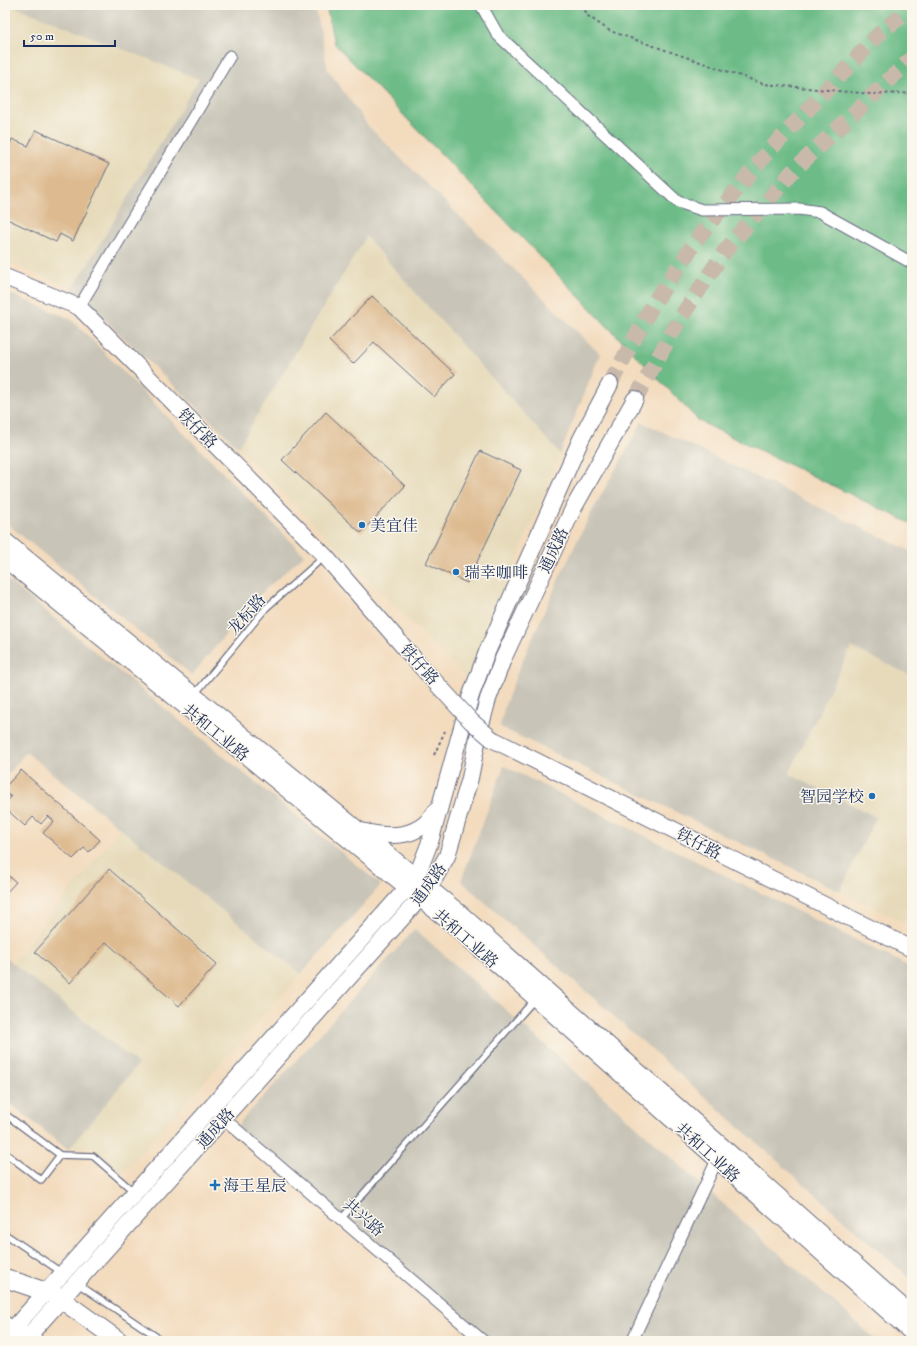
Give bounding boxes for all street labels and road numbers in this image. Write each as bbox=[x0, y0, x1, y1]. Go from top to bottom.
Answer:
street label: 铁仔路 bbox=[173, 405, 221, 453]
street label: 通成路 bbox=[535, 524, 573, 576]
street label: 龙标路 bbox=[223, 590, 270, 639]
street label: 铁仔路 bbox=[396, 640, 443, 689]
street label: 共和工业路 bbox=[178, 700, 253, 766]
street label: 铁仔路 bbox=[673, 824, 724, 864]
street label: 通成路 bbox=[407, 859, 451, 910]
street label: 共和工业路 bbox=[429, 905, 502, 973]
street label: 通成路 bbox=[192, 1104, 239, 1153]
street label: 共和工业路 bbox=[671, 1119, 744, 1187]
street label: 共兴路 bbox=[339, 1194, 388, 1241]

